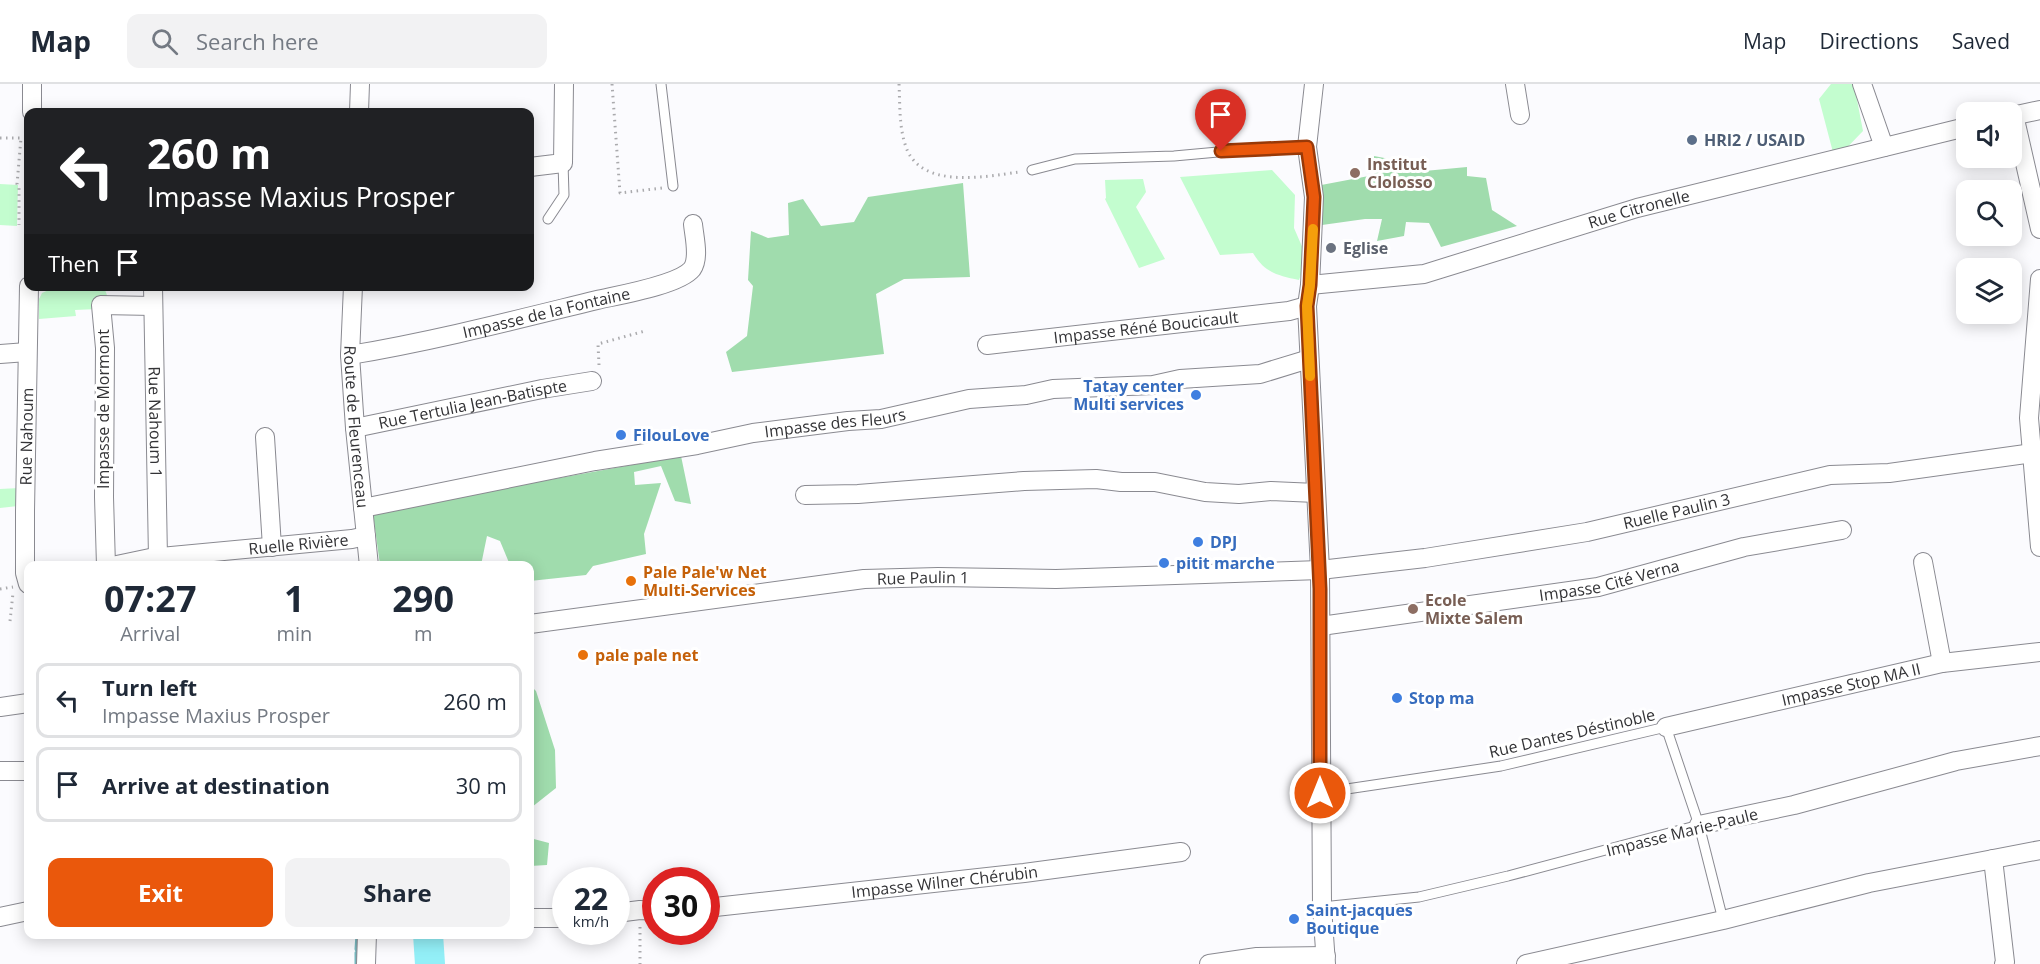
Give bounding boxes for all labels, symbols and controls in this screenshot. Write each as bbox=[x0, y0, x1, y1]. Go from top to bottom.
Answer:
search box bbox=[127, 14, 547, 68]
text: Map bbox=[30, 22, 91, 60]
icon: search bbox=[148, 25, 181, 58]
text: Search here bbox=[196, 26, 319, 56]
text: Map bbox=[1743, 27, 1786, 55]
text: Directions bbox=[1819, 27, 1919, 55]
text: Saved bbox=[1952, 27, 2010, 55]
pin bbox=[1195, 89, 1246, 151]
icon: arrive bbox=[1204, 98, 1237, 131]
map controls bbox=[1956, 102, 2022, 324]
button: sound bbox=[1956, 102, 2022, 168]
text: 260 m bbox=[147, 124, 271, 181]
place label: HRI2 / USAID bbox=[1704, 129, 1805, 151]
icon: left bbox=[48, 132, 126, 210]
marker: HRI2 / USAID bbox=[1685, 133, 1699, 147]
place label: Institut Clolosso bbox=[1367, 153, 1433, 193]
marker: Institut Clolosso bbox=[1348, 166, 1362, 180]
text: Impasse Maxius Prosper bbox=[147, 178, 455, 215]
button: search bbox=[1956, 180, 2022, 246]
street label: Rue Citronelle bbox=[1585, 184, 1692, 234]
place label: Eglise bbox=[1343, 237, 1388, 259]
marker: Eglise bbox=[1324, 241, 1338, 255]
icon: arrive bbox=[111, 246, 144, 279]
text: Then bbox=[48, 248, 99, 278]
button: layers bbox=[1956, 258, 2022, 324]
street label: Impasse de la Fontaine bbox=[461, 282, 632, 343]
street label: Impasse Réné Boucicault bbox=[1052, 306, 1240, 348]
street label: Impasse de Mormont bbox=[92, 329, 114, 489]
street label: Route de Fleurenceau bbox=[339, 345, 374, 509]
street label: Rue Nahoum 1 bbox=[143, 366, 168, 478]
street label: Rue Tertulia Jean-Batispte bbox=[376, 374, 568, 434]
place label: Tatay center Multi services bbox=[1073, 375, 1184, 415]
street label: Rue Nahoum bbox=[14, 387, 38, 486]
marker: Tatay center Multi services bbox=[1189, 388, 1203, 402]
street label: Impasse des Fleurs bbox=[763, 403, 908, 442]
place label: FilouLove bbox=[633, 424, 709, 446]
marker: FilouLove bbox=[614, 428, 628, 442]
street label: Ruelle Paulin 3 bbox=[1621, 488, 1732, 534]
street label: Ruelle Rivière bbox=[248, 528, 350, 560]
place label: DPJ bbox=[1210, 531, 1237, 553]
marker: DPJ bbox=[1191, 535, 1205, 549]
place label: pitit marche bbox=[1176, 552, 1275, 574]
street label: Impasse Cité Verna bbox=[1538, 554, 1682, 606]
marker: pitit marche bbox=[1157, 556, 1171, 570]
place label: Pale Pale'w Net Multi-Services bbox=[643, 561, 767, 601]
street label: Rue Paulin 1 bbox=[876, 566, 969, 590]
text: 07:27 bbox=[104, 574, 197, 623]
text: 1 bbox=[284, 574, 305, 623]
text: 290 bbox=[392, 574, 454, 623]
marker: Pale Pale'w Net Multi-Services bbox=[624, 574, 638, 588]
place label: Ecole Mixte Salem bbox=[1425, 589, 1523, 629]
marker: Ecole Mixte Salem bbox=[1406, 602, 1420, 616]
text: Arrival bbox=[120, 620, 180, 647]
text: min bbox=[276, 620, 312, 647]
text: m bbox=[414, 620, 432, 647]
place label: pale pale net bbox=[595, 644, 699, 666]
marker: pale pale net bbox=[576, 648, 590, 662]
street label: Impasse Stop MA II bbox=[1779, 657, 1923, 711]
text: Turn left bbox=[102, 672, 197, 702]
icon: left bbox=[51, 684, 84, 717]
text: 260 m bbox=[443, 686, 507, 716]
place label: Stop ma bbox=[1409, 687, 1474, 709]
marker: Stop ma bbox=[1390, 691, 1404, 705]
text: Impasse Maxius Prosper bbox=[102, 702, 330, 729]
street label: Rue Dantes Déstinoble bbox=[1487, 703, 1657, 763]
position arrow bbox=[1288, 761, 1352, 825]
icon: arrive bbox=[51, 768, 84, 801]
text: Arrive at destination bbox=[102, 770, 330, 800]
text: 30 m bbox=[456, 770, 507, 800]
street label: Impasse Marie-Paule bbox=[1604, 802, 1760, 862]
button: Exit bbox=[48, 858, 273, 927]
button: Share bbox=[285, 858, 510, 927]
street label: Impasse Wilner Chérubin bbox=[850, 860, 1039, 903]
speed limit sign: 30 bbox=[642, 867, 720, 945]
text: 22 bbox=[574, 878, 608, 919]
place label: Saint-jacques Boutique bbox=[1306, 899, 1413, 939]
text: km/h bbox=[573, 911, 609, 931]
marker: Saint-jacques Boutique bbox=[1287, 912, 1301, 926]

